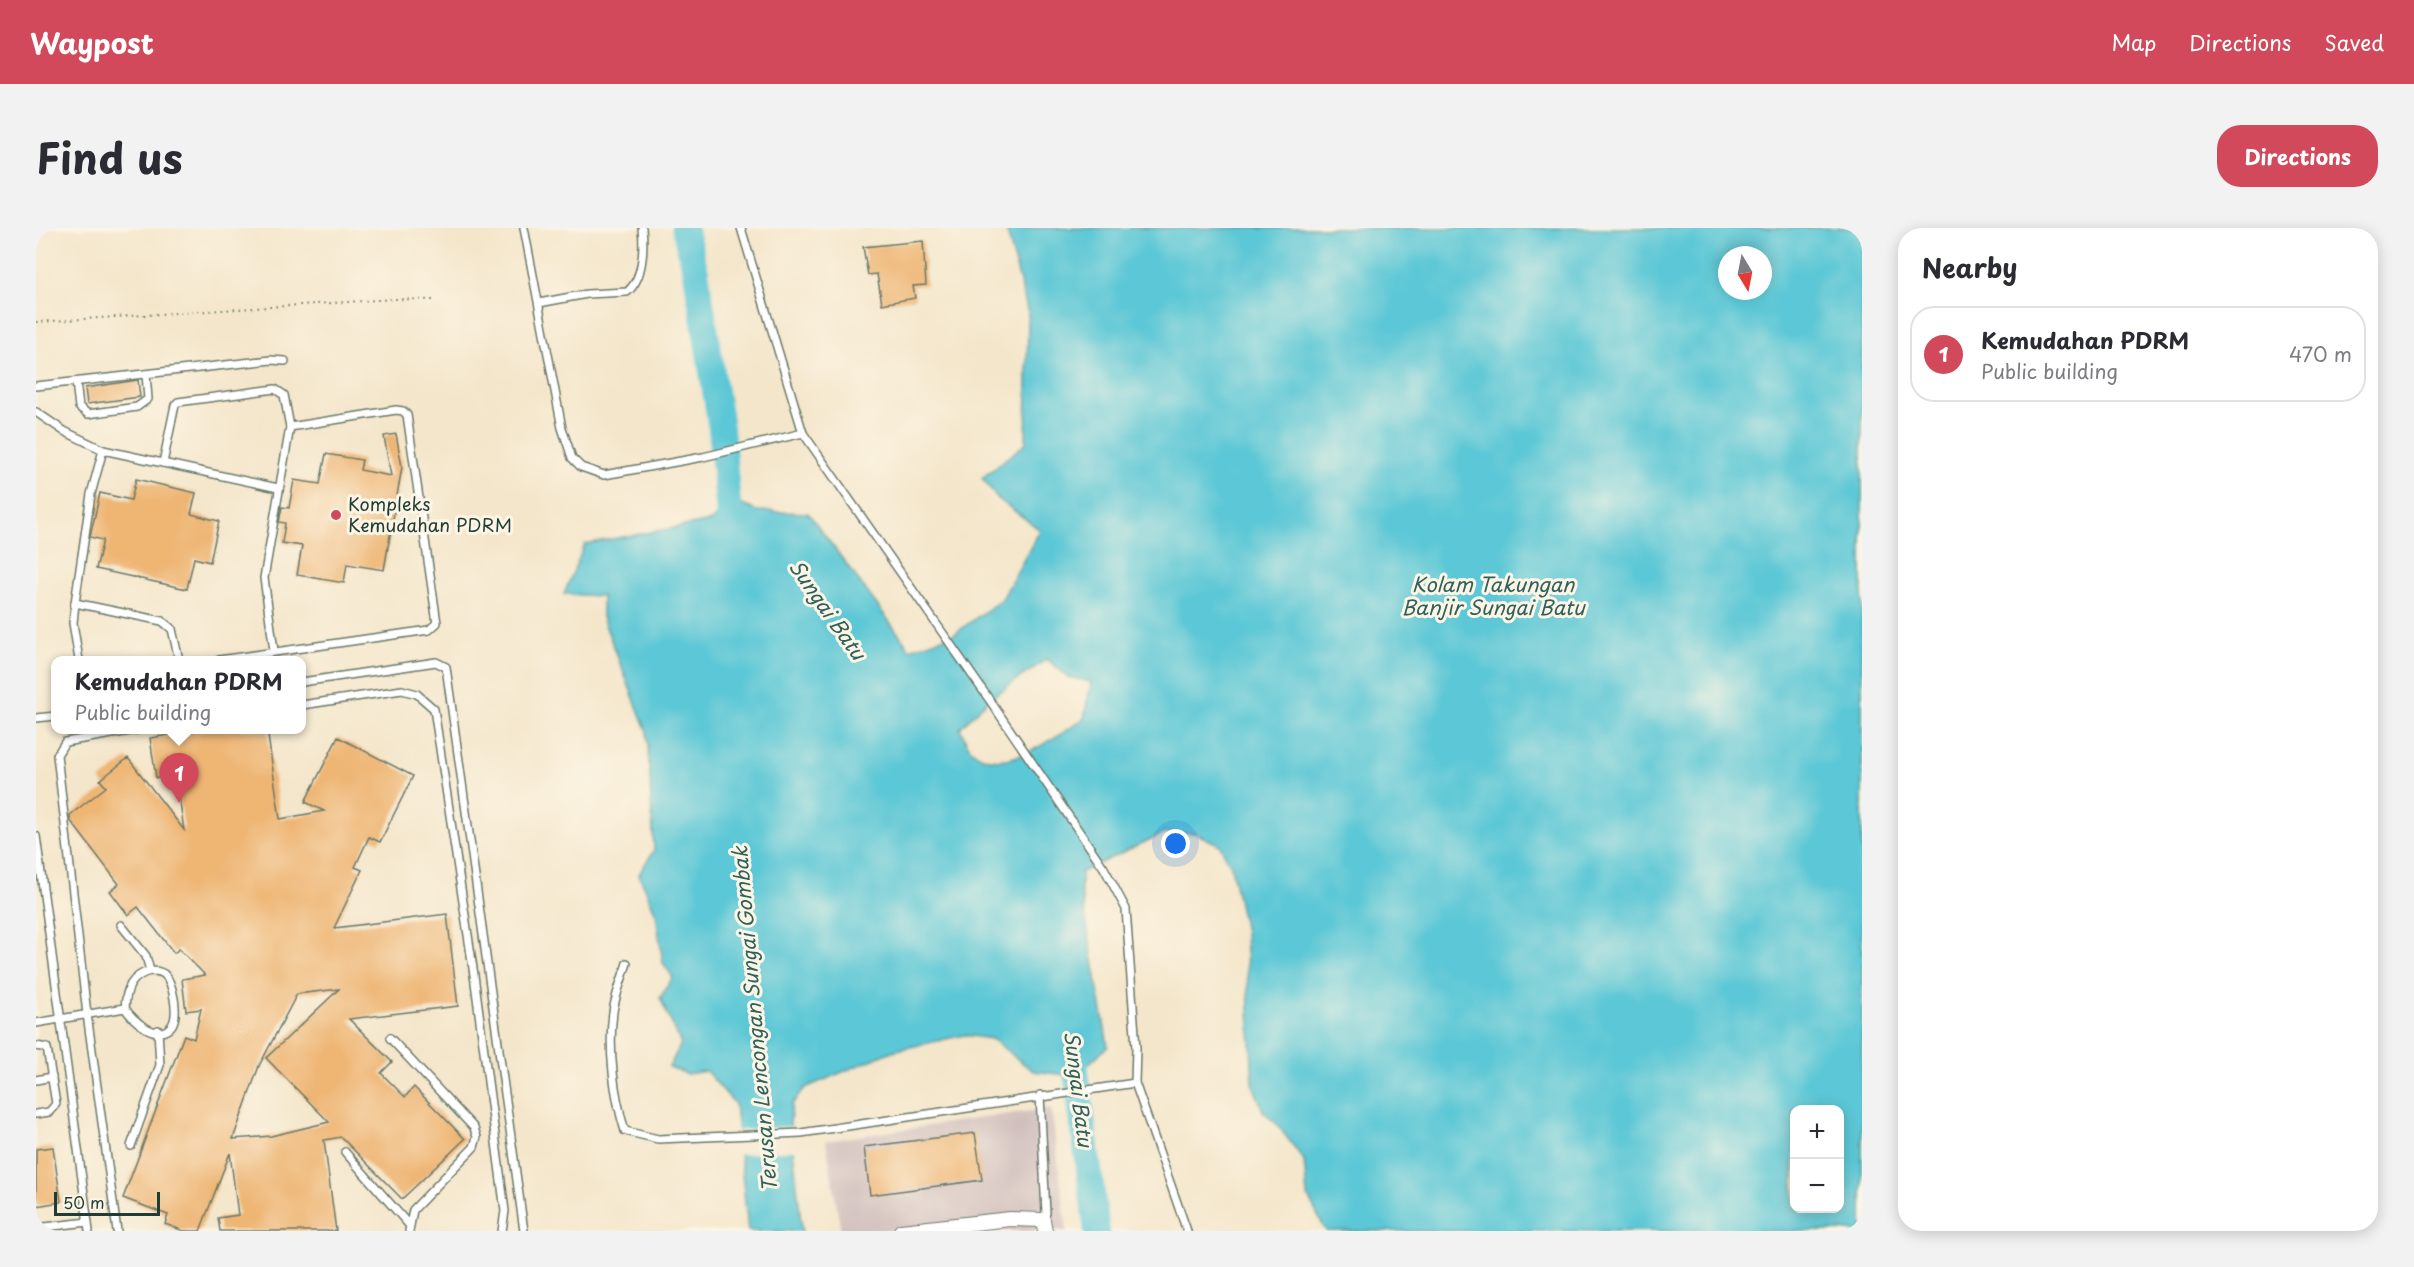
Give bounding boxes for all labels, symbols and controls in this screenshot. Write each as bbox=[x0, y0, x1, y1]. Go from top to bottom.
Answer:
text: Waypost bbox=[30, 21, 154, 64]
text: Map bbox=[2111, 26, 2156, 58]
text: Directions bbox=[2189, 26, 2291, 58]
text: Saved bbox=[2324, 26, 2384, 58]
text: Find us bbox=[36, 125, 183, 188]
button: Directions bbox=[2217, 125, 2378, 187]
north arrow bbox=[1718, 246, 1772, 300]
text: Nearby bbox=[1922, 248, 2017, 287]
text: Kemudahan PDRM bbox=[1981, 323, 2189, 356]
text: 1 bbox=[1939, 339, 1948, 369]
text: 470 m bbox=[2289, 339, 2352, 369]
text: Public building bbox=[1981, 356, 2118, 386]
place label: Kompleks Kemudahan PDRM bbox=[348, 490, 512, 538]
marker: Kompleks Kemudahan PDRM bbox=[329, 508, 343, 522]
water label: Sungai Batu bbox=[782, 553, 874, 667]
water label: Kolam Takungan Banjir Sungai Batu bbox=[1401, 569, 1586, 622]
popup bbox=[51, 656, 306, 734]
text: Kemudahan PDRM bbox=[74, 664, 283, 697]
text: Public building bbox=[74, 697, 211, 727]
pin: 1 bbox=[160, 754, 198, 803]
your location bbox=[1161, 829, 1190, 858]
water label: Terusan Lencongan Sungai Gombak bbox=[724, 844, 784, 1193]
water label: Sungai Batu bbox=[1057, 1029, 1101, 1150]
map controls bbox=[1790, 1105, 1844, 1213]
button: + bbox=[1790, 1105, 1844, 1159]
button: − bbox=[1790, 1159, 1844, 1213]
scale bar bbox=[54, 1189, 160, 1216]
text: 50 m bbox=[63, 1190, 104, 1214]

